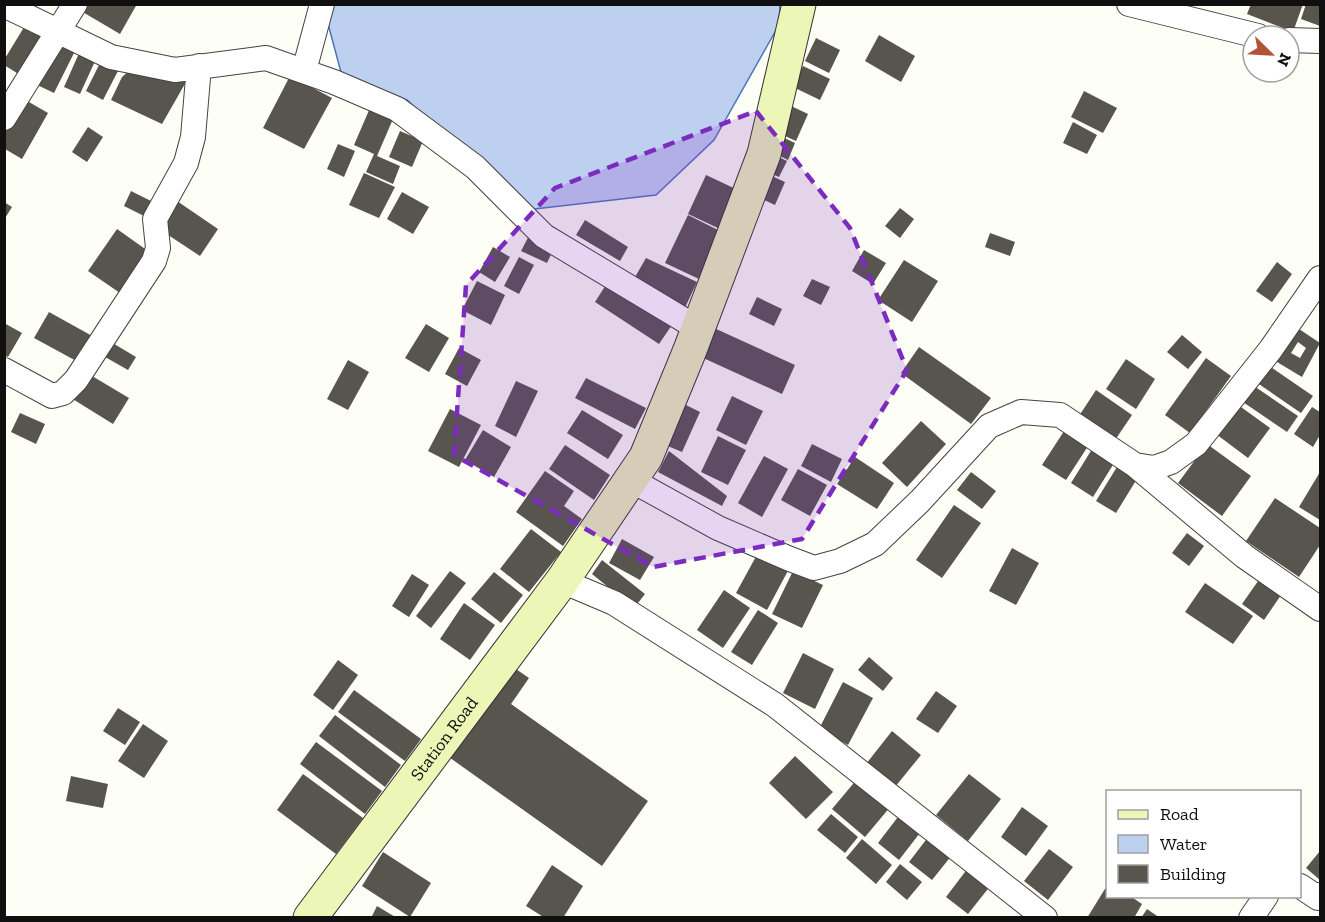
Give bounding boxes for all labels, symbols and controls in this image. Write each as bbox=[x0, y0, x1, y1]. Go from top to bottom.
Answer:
north arrow bbox=[1241, 24, 1301, 84]
text: N bbox=[1273, 50, 1295, 69]
street label: Station Road bbox=[406, 692, 483, 785]
legend bbox=[1106, 790, 1301, 898]
text: Road bbox=[1160, 803, 1199, 825]
text: Water bbox=[1160, 833, 1207, 855]
text: Building bbox=[1160, 863, 1226, 885]

